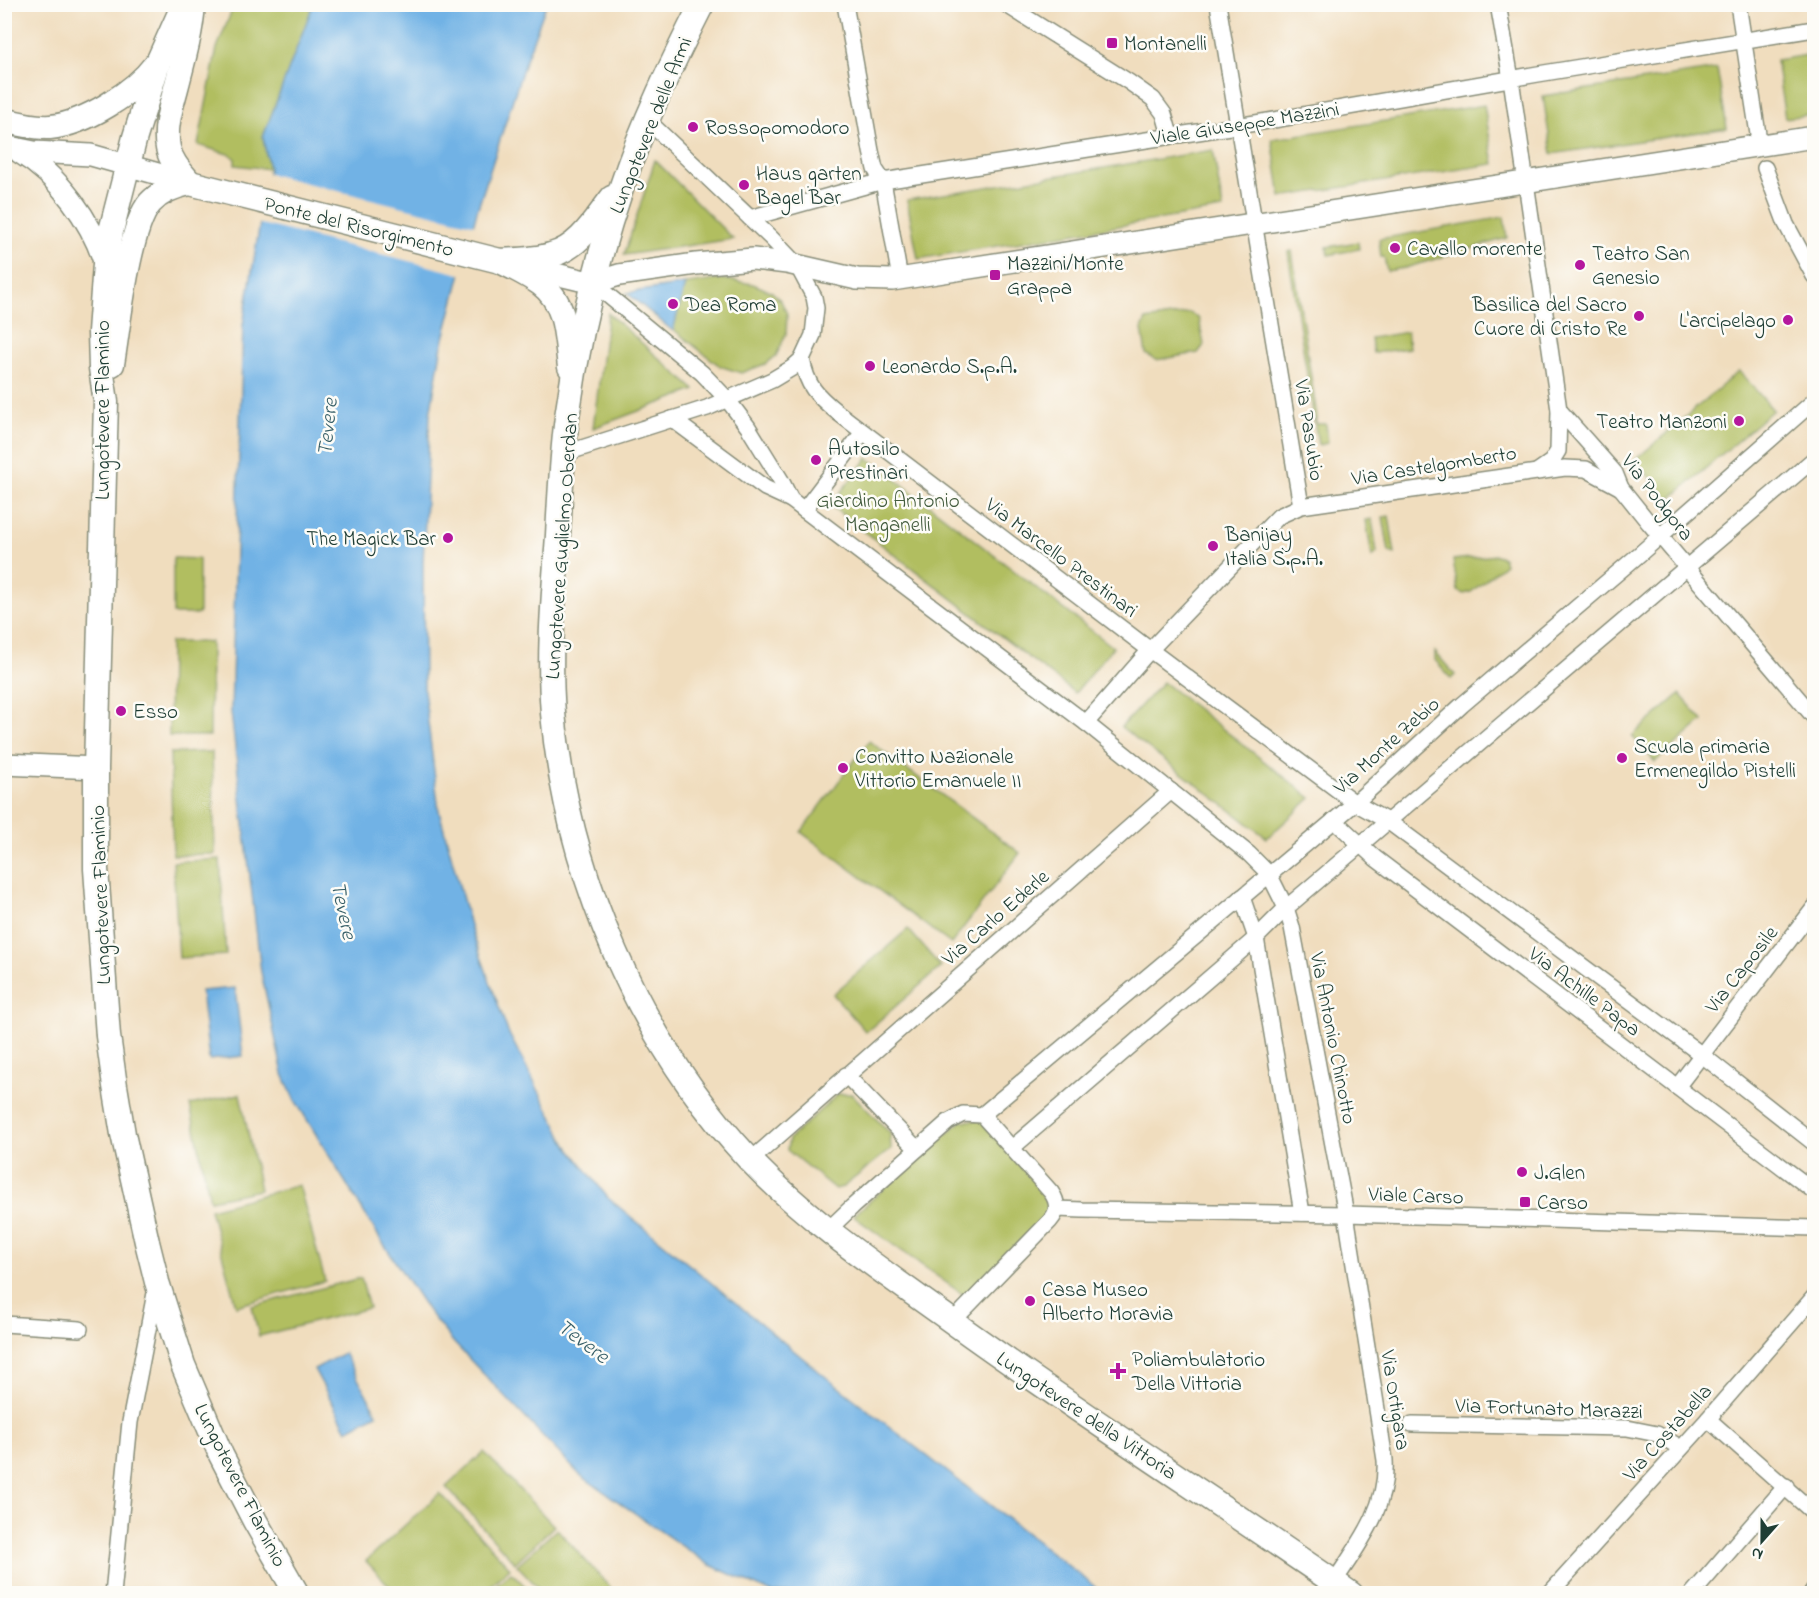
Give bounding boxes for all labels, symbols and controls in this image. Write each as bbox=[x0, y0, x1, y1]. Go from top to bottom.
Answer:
place label: Montanelli bbox=[1124, 30, 1207, 60]
street label: Lungotevere delle Armi bbox=[603, 33, 703, 220]
marker: Montanelli bbox=[1105, 36, 1119, 50]
street label: Viale Giuseppe Mazzini bbox=[1148, 95, 1342, 155]
place label: Rossopomodoro bbox=[705, 114, 850, 144]
marker: Rossopomodoro bbox=[686, 120, 700, 134]
place label: Haus garten Bagel Bar bbox=[755, 160, 862, 216]
marker: Haus garten Bagel Bar bbox=[737, 178, 751, 192]
street label: Ponte del Risorgimento bbox=[260, 190, 457, 268]
place label: Cavallo morente bbox=[1407, 235, 1543, 265]
place label: Teatro San Genesio bbox=[1592, 240, 1690, 294]
marker: Cavallo morente bbox=[1388, 241, 1402, 255]
place label: Mazzini/Monte Grappa bbox=[1007, 250, 1124, 304]
marker: Teatro San Genesio bbox=[1573, 258, 1587, 272]
marker: Mazzini/Monte Grappa bbox=[988, 268, 1002, 282]
place label: Dea Roma bbox=[684, 291, 777, 321]
place label: Basilica del Sacro Cuore di Cristo Re bbox=[1471, 291, 1628, 345]
marker: Dea Roma bbox=[666, 297, 680, 311]
place label: L'arcipelago bbox=[1679, 307, 1776, 339]
marker: Basilica del Sacro Cuore di Cristo Re bbox=[1632, 309, 1646, 323]
marker: L'arcipelago bbox=[1781, 313, 1795, 327]
street label: Lungotevere Flaminio bbox=[89, 320, 121, 500]
place label: Leonardo S.p.A. bbox=[882, 353, 1017, 383]
marker: Leonardo S.p.A. bbox=[863, 359, 877, 373]
street label: Via Pasubio bbox=[1285, 377, 1331, 483]
water label: Tevere bbox=[310, 396, 348, 458]
place label: Teatro Manzoni bbox=[1596, 408, 1727, 438]
street label: Lungotevere Guglielmo Oberdan bbox=[539, 412, 589, 680]
marker: Teatro Manzoni bbox=[1732, 414, 1746, 428]
place label: Autosilo Prestinari bbox=[828, 435, 908, 489]
street label: Via Castelgomberto bbox=[1349, 439, 1519, 497]
street label: Via Podgora bbox=[1611, 448, 1700, 549]
marker: Autosilo Prestinari bbox=[809, 453, 823, 467]
park label: Giardino Antonio Manganelli bbox=[816, 487, 960, 543]
street label: Via Marcello Prestinari bbox=[977, 491, 1143, 626]
place label: Banijay Italia S.p.A. bbox=[1224, 521, 1323, 575]
place label: The Magick Bar bbox=[306, 525, 436, 557]
marker: The Magick Bar bbox=[441, 531, 455, 545]
marker: Banijay Italia S.p.A. bbox=[1206, 539, 1220, 553]
street label: Via Monte Zebio bbox=[1327, 690, 1447, 803]
place label: Esso bbox=[133, 698, 178, 728]
marker: Esso bbox=[114, 704, 128, 718]
place label: Scuola primaria Ermenegildo Pistelli bbox=[1634, 733, 1796, 789]
place label: Convitto Nazionale Vittorio Emanuele II bbox=[854, 743, 1021, 797]
marker: Scuola primaria Ermenegildo Pistelli bbox=[1615, 751, 1629, 765]
marker: Convitto Nazionale Vittorio Emanuele II bbox=[836, 761, 850, 775]
street label: Lungotevere Flaminio bbox=[84, 804, 122, 985]
street label: Via Carlo Ederle bbox=[935, 863, 1057, 974]
water label: Tevere bbox=[320, 879, 364, 944]
street label: Via Caposile bbox=[1698, 920, 1787, 1021]
street label: Via Achille Papa bbox=[1520, 940, 1646, 1045]
street label: Via Antonio Chinotto bbox=[1300, 949, 1363, 1127]
place label: J.Glen bbox=[1534, 1159, 1585, 1189]
marker: J.Glen bbox=[1515, 1165, 1529, 1179]
street label: Viale Carso bbox=[1367, 1180, 1464, 1214]
place label: Carso bbox=[1537, 1189, 1588, 1219]
marker: Carso bbox=[1518, 1195, 1532, 1209]
place label: Casa Museo Alberto Moravia bbox=[1042, 1276, 1173, 1330]
marker: Casa Museo Alberto Moravia bbox=[1023, 1294, 1037, 1308]
water label: Tevere bbox=[549, 1312, 616, 1373]
street label: Lungotevere della Vittoria bbox=[988, 1345, 1182, 1490]
place label: Poliambulatorio Della Vittoria bbox=[1131, 1346, 1265, 1400]
street label: Via Ortigara bbox=[1369, 1347, 1417, 1453]
marker: Poliambulatorio Della Vittoria bbox=[1109, 1362, 1127, 1380]
street label: Via Costabella bbox=[1616, 1378, 1720, 1489]
street label: Via Fortunato Marazzi bbox=[1454, 1392, 1643, 1428]
street label: Lungotevere Flaminio bbox=[183, 1399, 293, 1574]
north arrow bbox=[1732, 1511, 1792, 1571]
text: N bbox=[1748, 1540, 1767, 1566]

